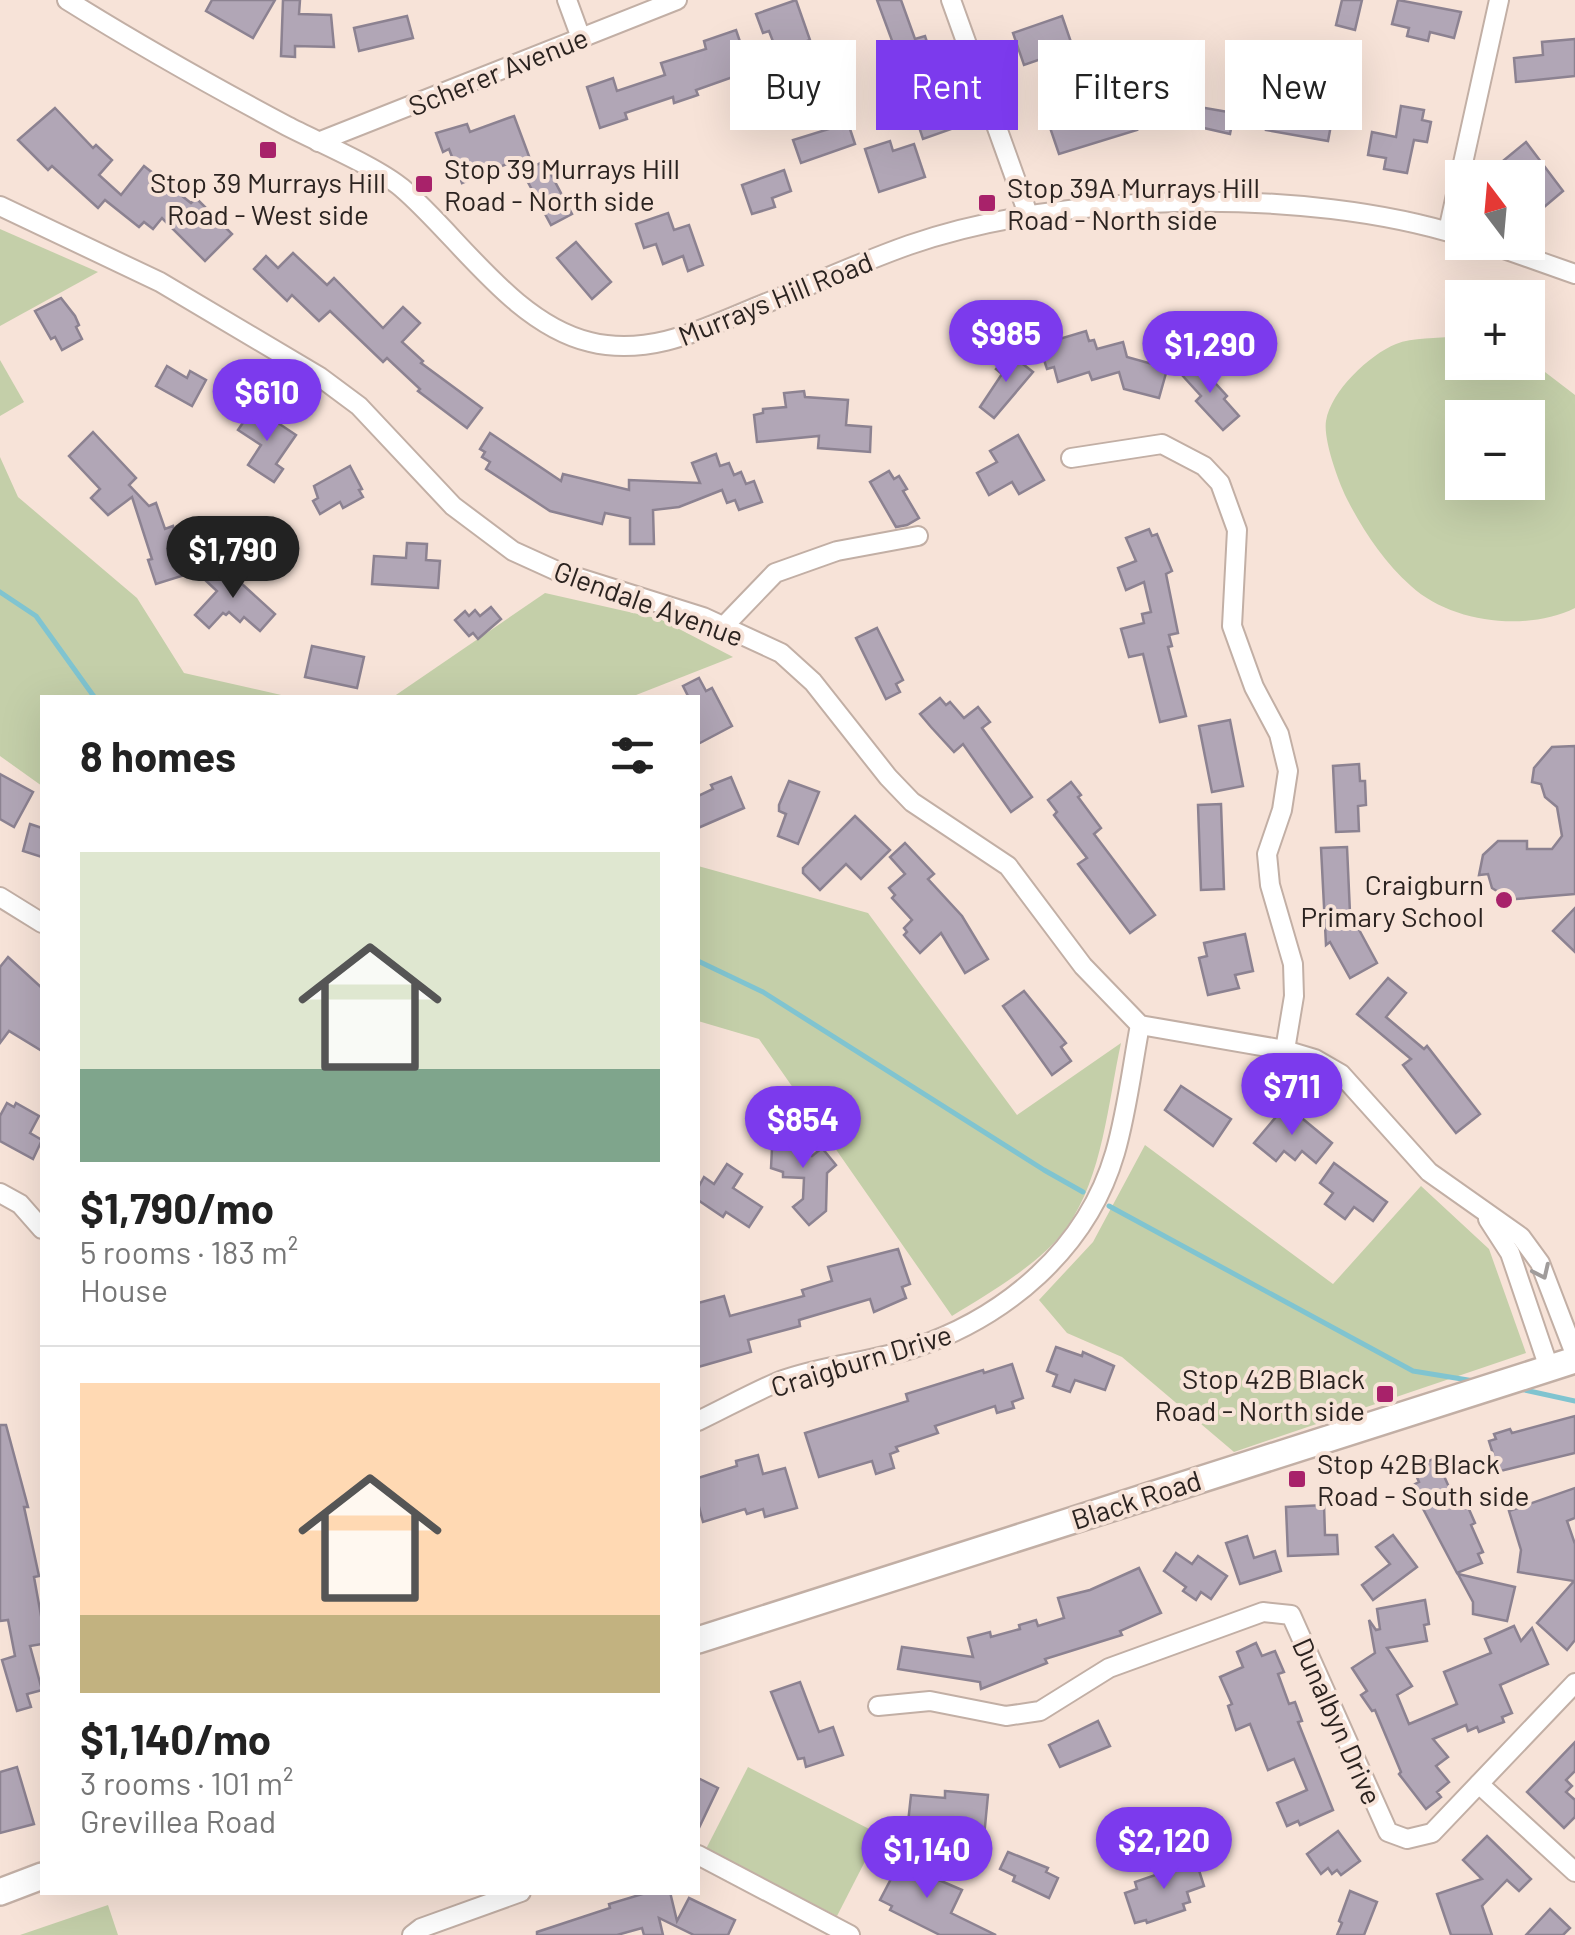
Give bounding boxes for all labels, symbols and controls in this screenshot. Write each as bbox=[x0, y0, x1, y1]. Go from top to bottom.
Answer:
street label: Scherer Avenue bbox=[403, 20, 593, 122]
chip: Buy bbox=[730, 40, 856, 130]
chip: Rent bbox=[876, 40, 1018, 130]
chip: Filters bbox=[1038, 40, 1205, 130]
chip: New bbox=[1225, 40, 1362, 130]
marker: Stop 39 Murrays Hill Road - West side bbox=[257, 139, 279, 161]
place label: Stop 39 Murrays Hill Road - North side bbox=[444, 151, 680, 217]
north arrow bbox=[1445, 160, 1545, 260]
map controls bbox=[1445, 160, 1545, 500]
place label: Stop 39 Murrays Hill Road - West side bbox=[150, 165, 386, 231]
place label: Stop 39A Murrays Hill Road - North side bbox=[1007, 170, 1260, 236]
marker: Stop 39 Murrays Hill Road - North side bbox=[413, 173, 435, 195]
marker: Stop 39A Murrays Hill Road - North side bbox=[976, 192, 998, 214]
street label: Murrays Hill Road bbox=[673, 244, 877, 352]
button: + bbox=[1445, 280, 1545, 380]
pin: $985 bbox=[947, 300, 1065, 385]
pin: $1,290 bbox=[1129, 311, 1291, 396]
text: $985 bbox=[971, 313, 1041, 351]
text: $1,290 bbox=[1164, 324, 1256, 362]
pin: $610 bbox=[208, 359, 326, 444]
text: $610 bbox=[235, 372, 299, 410]
button: − bbox=[1445, 400, 1545, 500]
pin: $1,790 bbox=[152, 516, 314, 601]
text: $1,790 bbox=[188, 529, 278, 567]
street label: Glendale Avenue bbox=[550, 553, 748, 653]
icon: filters bbox=[605, 728, 660, 783]
text: 8 homes bbox=[80, 730, 236, 780]
place label: Craigburn Primary School bbox=[1300, 867, 1484, 933]
marker: Craigburn Primary School bbox=[1493, 889, 1515, 911]
icon: home bbox=[280, 917, 460, 1097]
pin: $711 bbox=[1233, 1053, 1351, 1138]
text: $711 bbox=[1263, 1066, 1321, 1104]
pin: $854 bbox=[744, 1086, 862, 1171]
text: $854 bbox=[767, 1099, 839, 1137]
text: $1,790/mo bbox=[80, 1182, 274, 1232]
text: 5 rooms · 183 m² bbox=[80, 1232, 298, 1270]
one-way arrow bbox=[1530, 1262, 1550, 1280]
text: House bbox=[80, 1270, 168, 1308]
street label: Craigburn Drive bbox=[767, 1316, 955, 1404]
place label: Stop 42B Black Road - North side bbox=[1154, 1361, 1365, 1427]
marker: Stop 42B Black Road - North side bbox=[1374, 1383, 1396, 1405]
place label: Stop 42B Black Road - South side bbox=[1317, 1446, 1529, 1512]
icon: home bbox=[280, 1448, 460, 1628]
street label: Black Road bbox=[1067, 1462, 1205, 1536]
marker: Stop 42B Black Road - South side bbox=[1286, 1468, 1308, 1490]
street label: Dunalbyn Drive bbox=[1286, 1632, 1390, 1810]
text: $1,140/mo bbox=[80, 1713, 271, 1763]
text: 3 rooms · 101 m² bbox=[80, 1763, 294, 1801]
text: Grevillea Road bbox=[80, 1801, 276, 1839]
pin: $2,120 bbox=[1083, 1807, 1245, 1892]
pin: $1,140 bbox=[846, 1816, 1008, 1901]
text: $2,120 bbox=[1118, 1820, 1210, 1858]
text: $1,140 bbox=[883, 1829, 971, 1867]

